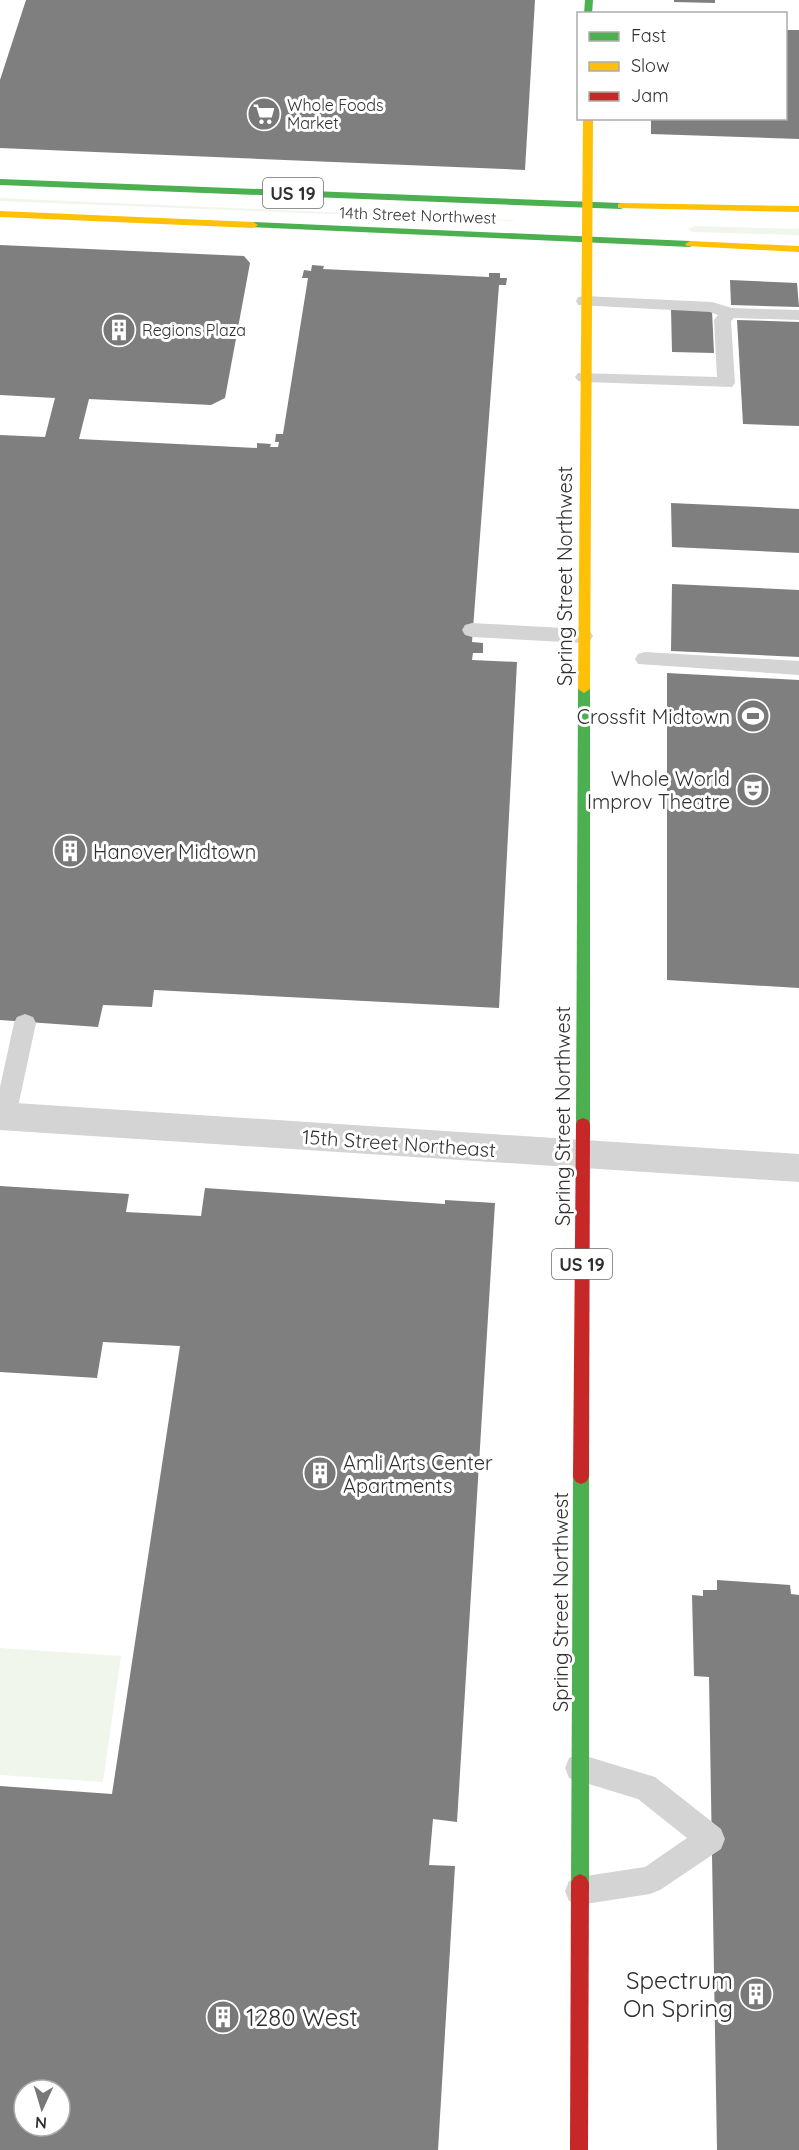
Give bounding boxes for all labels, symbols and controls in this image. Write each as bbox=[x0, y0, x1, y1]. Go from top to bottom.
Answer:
legend bbox=[577, 12, 787, 120]
text: Fast bbox=[631, 24, 666, 47]
text: Slow bbox=[631, 54, 669, 77]
text: Jam bbox=[631, 84, 669, 107]
place label: Whole Foods Market bbox=[287, 95, 383, 133]
supermarket icon: Whole Foods Market bbox=[246, 96, 282, 132]
road number: US 19 bbox=[263, 178, 323, 208]
street label: 14th Street Northwest bbox=[339, 202, 497, 228]
building icon: Regions Plaza bbox=[101, 312, 137, 348]
place label: Regions Plaza bbox=[142, 320, 246, 340]
street label: Spring Street Northwest bbox=[552, 466, 577, 686]
sports icon: Crossfit Midtown bbox=[735, 698, 771, 734]
place label: Crossfit Midtown bbox=[577, 704, 730, 729]
place label: Whole World Improv Theatre bbox=[587, 766, 730, 814]
theatre icon: Whole World Improv Theatre bbox=[735, 772, 771, 808]
building icon: Hanover Midtown bbox=[52, 833, 88, 869]
place label: Hanover Midtown bbox=[93, 839, 256, 864]
street label: Spring Street Northwest bbox=[550, 1006, 575, 1226]
street label: 15th Street Northeast bbox=[301, 1124, 497, 1162]
road number: US 19 bbox=[552, 1249, 612, 1279]
place label: Amli Arts Center Apartments bbox=[343, 1450, 493, 1498]
building icon: Amli Arts Center Apartments bbox=[302, 1455, 338, 1491]
street label: Spring Street Northwest bbox=[548, 1492, 573, 1712]
place label: Spectrum On Spring bbox=[623, 1965, 733, 2023]
building icon: Spectrum On Spring bbox=[738, 1976, 774, 2012]
building icon: 1280 West bbox=[205, 1999, 241, 2035]
place label: 1280 West bbox=[246, 2002, 358, 2032]
north arrow bbox=[12, 2078, 72, 2138]
text: N bbox=[34, 2113, 48, 2133]

